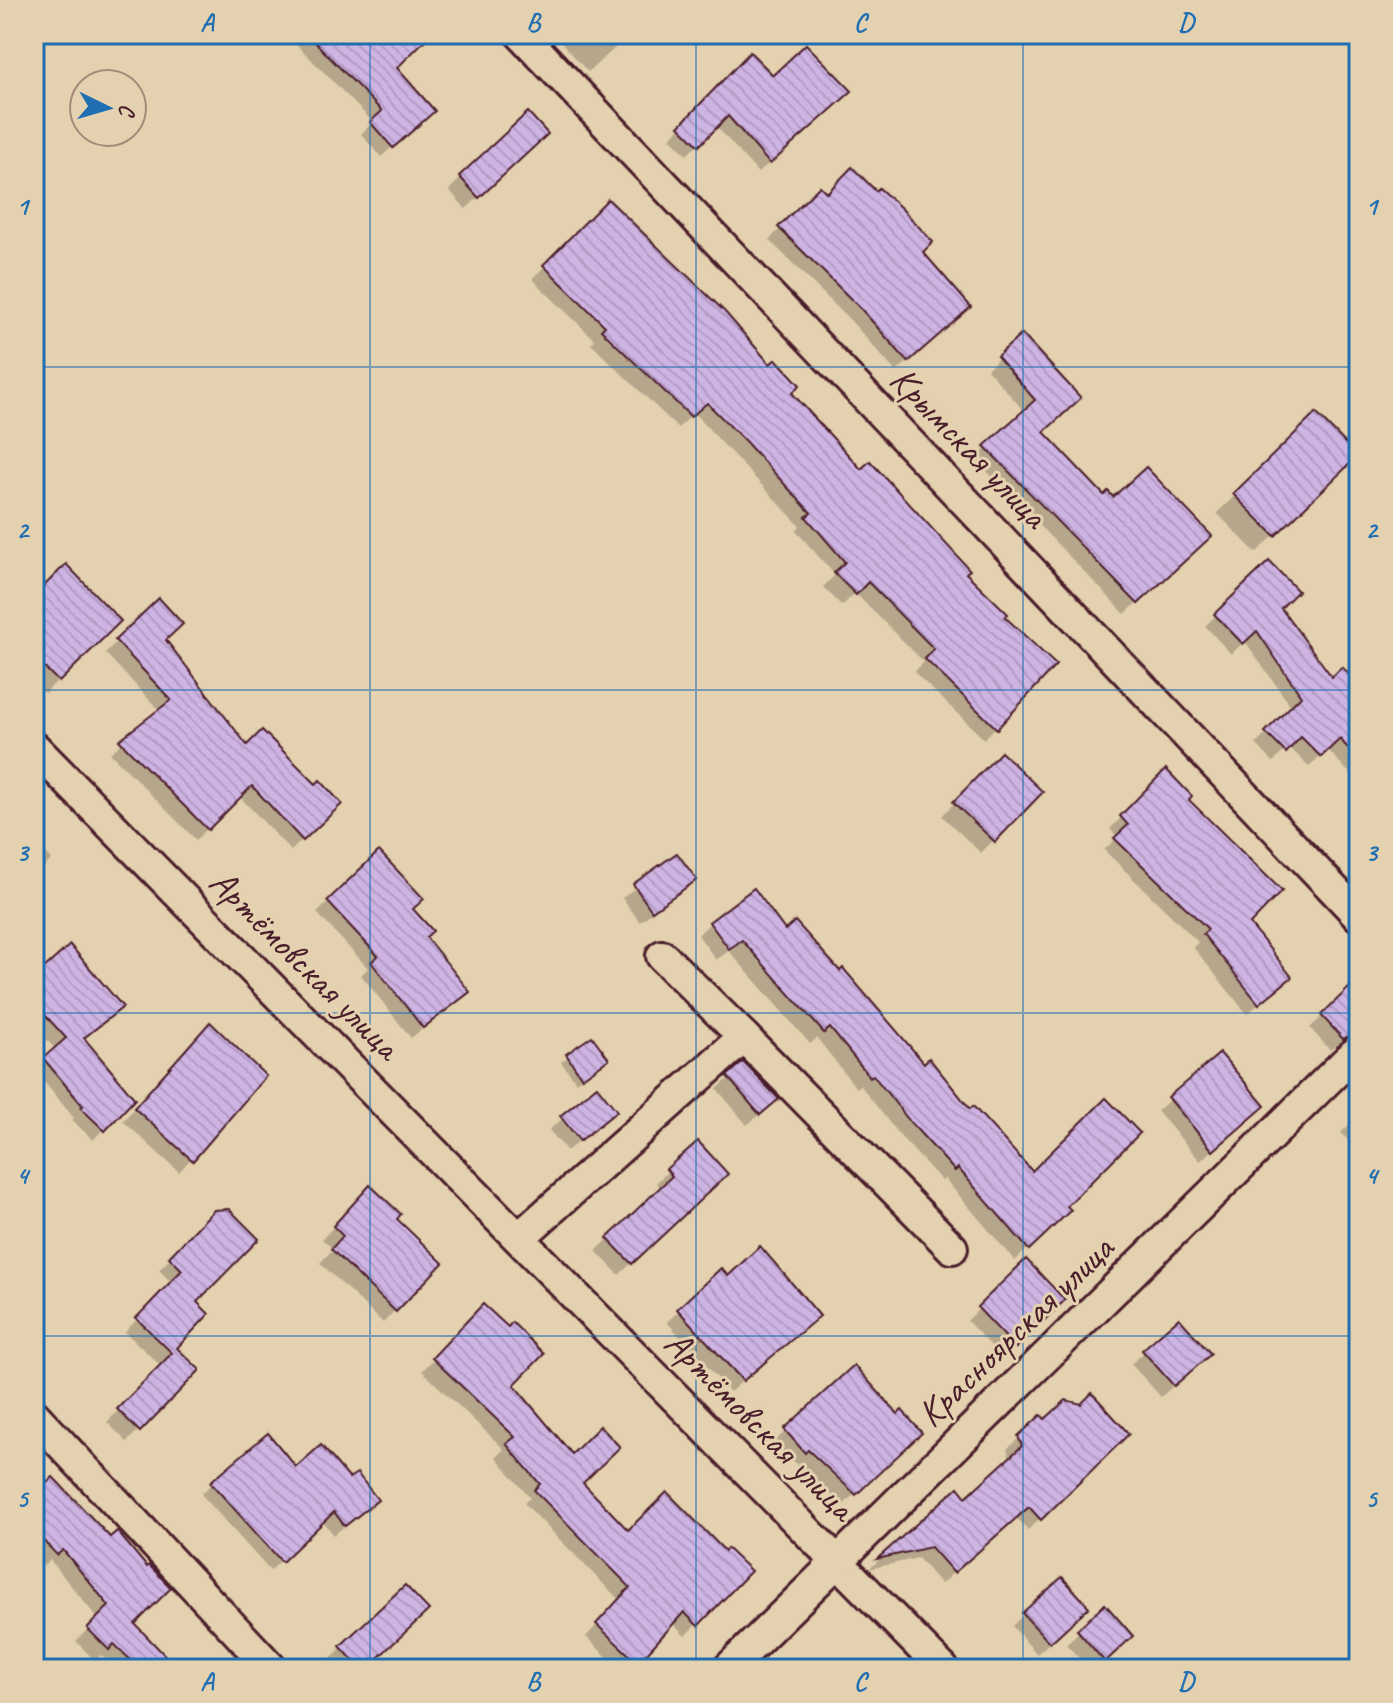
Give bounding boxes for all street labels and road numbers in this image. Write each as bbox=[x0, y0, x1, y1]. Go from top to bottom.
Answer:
street label: Крымская улица bbox=[880, 356, 1060, 540]
street label: Артёмовская улица bbox=[200, 859, 413, 1072]
street label: Красноярская улица bbox=[907, 1224, 1125, 1437]
street label: Артёмовская улица bbox=[655, 1320, 868, 1533]

